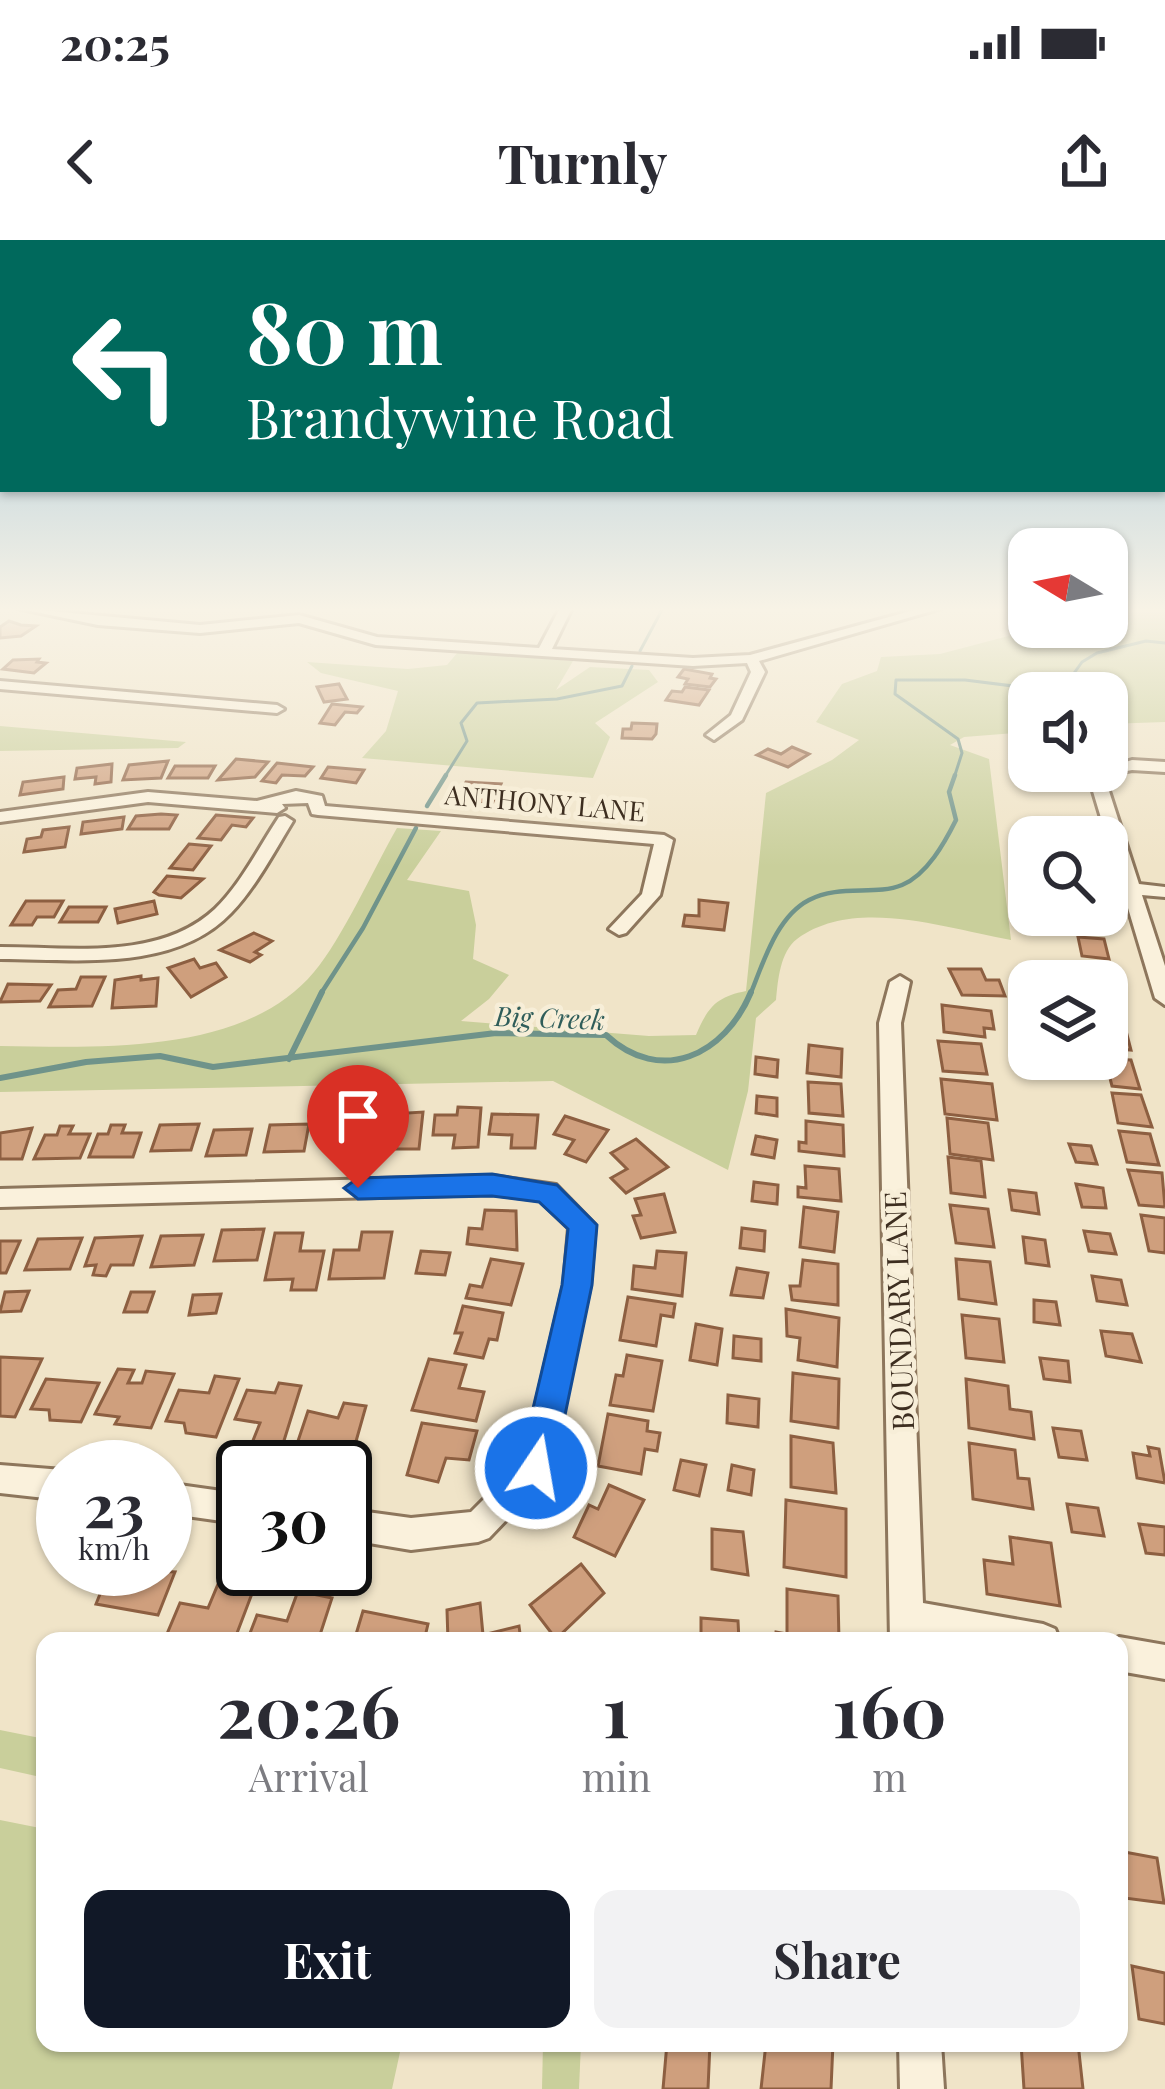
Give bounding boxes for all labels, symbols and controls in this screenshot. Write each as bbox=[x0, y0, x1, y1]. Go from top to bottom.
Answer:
text: 20:25 bbox=[60, 12, 170, 72]
text: Turnly bbox=[498, 126, 667, 198]
icon: back bbox=[48, 129, 114, 195]
icon: share bbox=[1051, 129, 1117, 195]
text: 80 m bbox=[246, 274, 443, 386]
icon: left bbox=[48, 288, 204, 444]
text: Brandywine Road bbox=[246, 381, 674, 453]
north arrow bbox=[1008, 528, 1128, 648]
map controls bbox=[1008, 528, 1128, 1080]
button: sound bbox=[1008, 672, 1128, 792]
street label: ANTHONY LANE bbox=[442, 775, 647, 829]
button: search bbox=[1008, 816, 1128, 936]
button: layers bbox=[1008, 960, 1128, 1080]
water label: Big Creek bbox=[493, 997, 606, 1037]
pin bbox=[307, 1065, 409, 1188]
icon: arrive bbox=[325, 1083, 391, 1149]
street label: BOUNDARY LANE bbox=[874, 1191, 922, 1431]
position arrow bbox=[473, 1405, 599, 1531]
speed limit sign: 30 bbox=[216, 1440, 372, 1596]
text: 23 bbox=[84, 1463, 144, 1543]
text: km/h bbox=[78, 1528, 150, 1568]
text: 20:26 bbox=[217, 1660, 400, 1756]
text: 1 bbox=[603, 1660, 630, 1756]
text: 160 bbox=[832, 1660, 947, 1756]
text: Arrival bbox=[249, 1750, 369, 1802]
text: min bbox=[582, 1750, 651, 1802]
text: m bbox=[872, 1750, 907, 1802]
button: Exit bbox=[84, 1890, 570, 2028]
button: Share bbox=[594, 1890, 1080, 2028]

